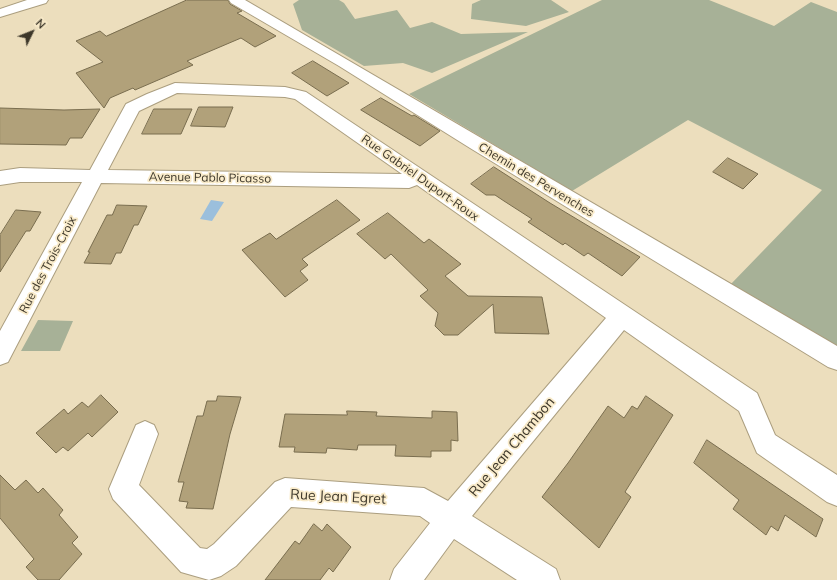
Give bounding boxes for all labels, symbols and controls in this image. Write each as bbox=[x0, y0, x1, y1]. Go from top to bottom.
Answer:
north arrow bbox=[12, 12, 52, 52]
text: N bbox=[33, 16, 49, 32]
street label: Rue Gabriel Duport-Roux bbox=[359, 132, 481, 224]
street label: Chemin des Pervenches bbox=[476, 140, 596, 220]
street label: Avenue Pablo Picasso bbox=[149, 170, 271, 186]
street label: Rue des Trois-Croix bbox=[16, 214, 80, 316]
street label: Rue Jean Chambon bbox=[466, 394, 558, 500]
street label: Rue Jean Egret bbox=[290, 486, 386, 508]

